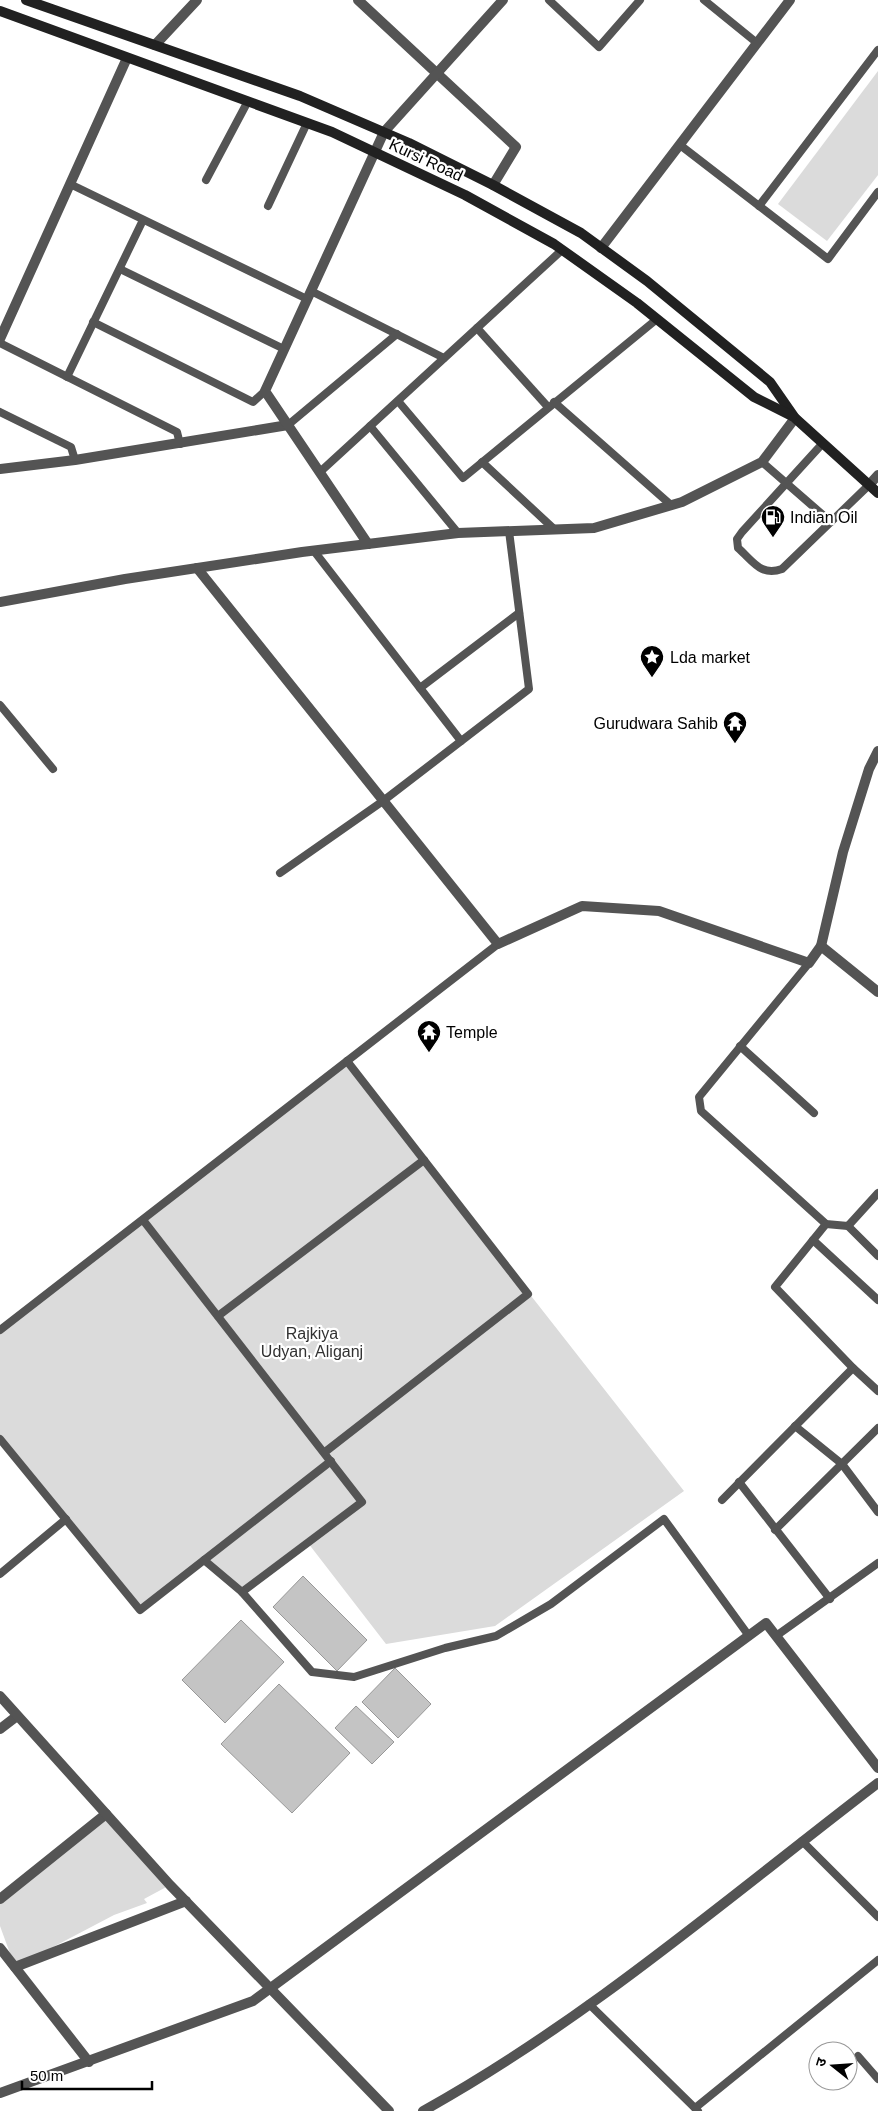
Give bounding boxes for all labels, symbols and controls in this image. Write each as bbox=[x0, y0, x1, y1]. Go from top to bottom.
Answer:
street label: Kursi Road bbox=[387, 136, 465, 184]
fuel station icon: Indian Oil bbox=[760, 504, 786, 538]
place label: Indian Oil bbox=[790, 509, 858, 526]
place icon: Lda market bbox=[639, 644, 665, 678]
place label: Lda market bbox=[670, 649, 751, 666]
temple icon: Gurudwara Sahib bbox=[722, 710, 748, 744]
place label: Gurudwara Sahib bbox=[593, 715, 718, 732]
temple icon: Temple bbox=[416, 1019, 442, 1053]
place label: Temple bbox=[446, 1024, 498, 1041]
park label: Rajkiya Udyan, Aliganj bbox=[261, 1325, 363, 1360]
north arrow bbox=[808, 2041, 858, 2091]
text: उ bbox=[812, 2055, 830, 2068]
scale bar bbox=[22, 2058, 152, 2090]
text: 50 m bbox=[30, 2067, 63, 2084]

